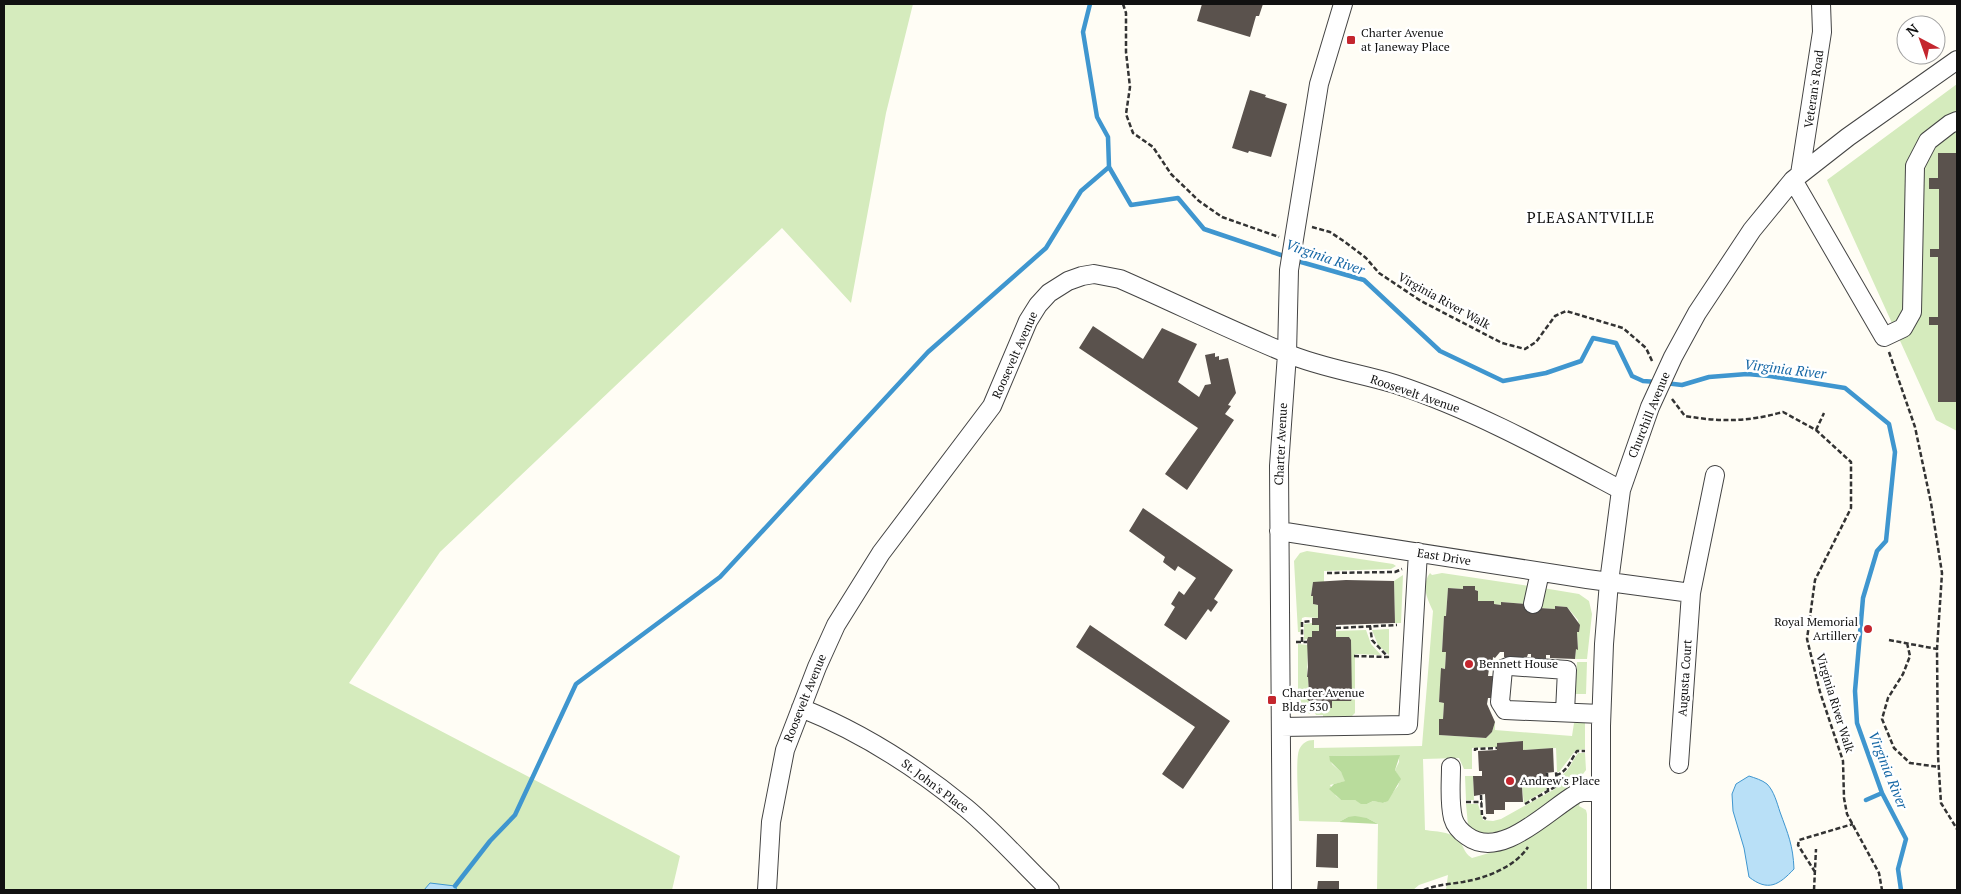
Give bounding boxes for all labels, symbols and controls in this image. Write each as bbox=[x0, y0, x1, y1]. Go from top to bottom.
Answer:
north arrow bbox=[1896, 15, 1946, 65]
text: N bbox=[1902, 19, 1923, 40]
place label: Charter Avenue at Janeway Place bbox=[1361, 25, 1450, 54]
marker: Charter Avenue at Janeway Place bbox=[1345, 34, 1357, 46]
street label: Veteran's Road bbox=[1801, 49, 1826, 129]
district label: PLEASANTVILLE bbox=[1527, 207, 1655, 227]
water label: Virginia River bbox=[1283, 234, 1368, 279]
street label: Virginia River Walk bbox=[1396, 269, 1494, 332]
street label: Roosevelt Avenue bbox=[989, 309, 1040, 401]
water label: Virginia River bbox=[1743, 354, 1828, 383]
street label: Churchill Avenue bbox=[1624, 369, 1673, 460]
street label: Roosevelt Avenue bbox=[1368, 371, 1462, 416]
street label: Charter Avenue bbox=[1271, 402, 1290, 486]
street label: East Drive bbox=[1416, 545, 1472, 568]
place label: Royal Memorial Artillery bbox=[1774, 614, 1859, 643]
marker: Royal Memorial Artillery bbox=[1862, 623, 1874, 635]
street label: Augusta Court bbox=[1674, 639, 1695, 717]
street label: Virginia River Walk bbox=[1813, 651, 1858, 755]
street label: Roosevelt Avenue bbox=[780, 652, 829, 744]
place label: Bennett House bbox=[1479, 656, 1558, 671]
marker: Bennett House bbox=[1463, 658, 1475, 670]
place label: Charter Avenue Bldg 530 bbox=[1282, 685, 1365, 714]
marker: Charter Avenue Bldg 530 bbox=[1266, 694, 1278, 706]
water label: Virginia River bbox=[1864, 728, 1913, 812]
street label: St. John's Place bbox=[899, 755, 972, 816]
place label: Andrew's Place bbox=[1520, 773, 1600, 788]
marker: Andrew's Place bbox=[1504, 775, 1516, 787]

